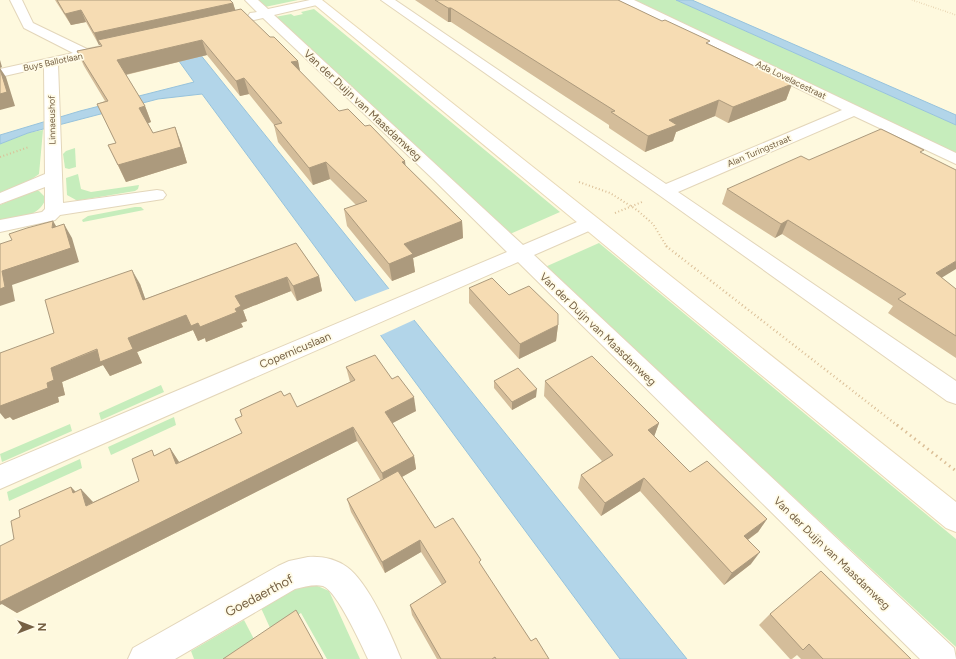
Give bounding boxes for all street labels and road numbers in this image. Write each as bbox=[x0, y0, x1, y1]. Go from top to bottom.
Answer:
street label: Van der Duijn van Maasdamweg bbox=[301, 47, 424, 164]
street label: Buys Ballotlaan bbox=[22, 50, 84, 73]
street label: Ada Lovelacestraat bbox=[754, 58, 829, 102]
street label: Linnaeushof bbox=[46, 95, 57, 145]
street label: Alan Turingstraat bbox=[725, 132, 793, 169]
street label: Van der Duijn van Maasdamweg bbox=[537, 270, 658, 388]
street label: Copernicuslaan bbox=[258, 330, 333, 371]
street label: Van der Duijn van Maasdamweg bbox=[771, 494, 892, 612]
street label: Goedaerthof bbox=[223, 571, 296, 620]

